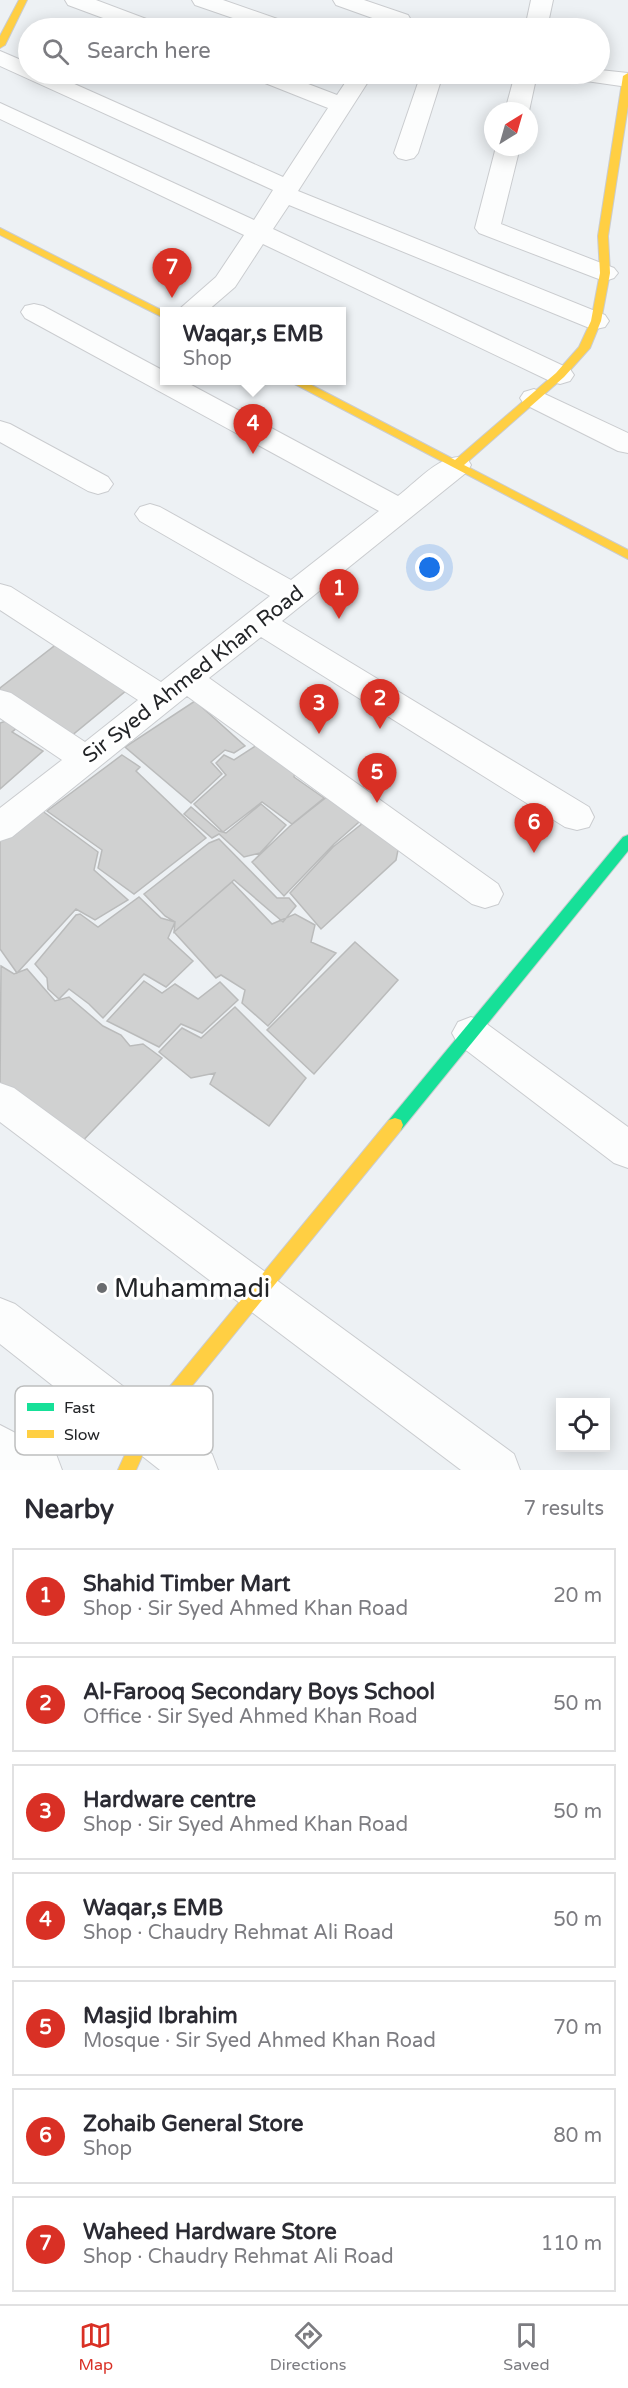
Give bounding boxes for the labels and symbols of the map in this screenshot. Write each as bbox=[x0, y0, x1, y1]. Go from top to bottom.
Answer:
north arrow bbox=[484, 102, 538, 156]
pin: 7 bbox=[152, 248, 192, 298]
pin: 4 bbox=[234, 404, 272, 454]
your location bbox=[415, 553, 444, 582]
pin: 1 bbox=[320, 570, 358, 619]
street label: Sir Syed Ahmed Khan Road bbox=[78, 580, 309, 768]
pin: 2 bbox=[360, 680, 400, 729]
pin: 3 bbox=[300, 684, 338, 734]
pin: 5 bbox=[358, 754, 397, 803]
pin: 6 bbox=[514, 804, 554, 853]
place label: Muhammadi bbox=[114, 1273, 270, 1304]
marker: Muhammadi bbox=[95, 1281, 109, 1295]
legend bbox=[15, 1386, 213, 1455]
text: Fast bbox=[64, 1398, 95, 1418]
text: Slow bbox=[64, 1425, 100, 1445]

